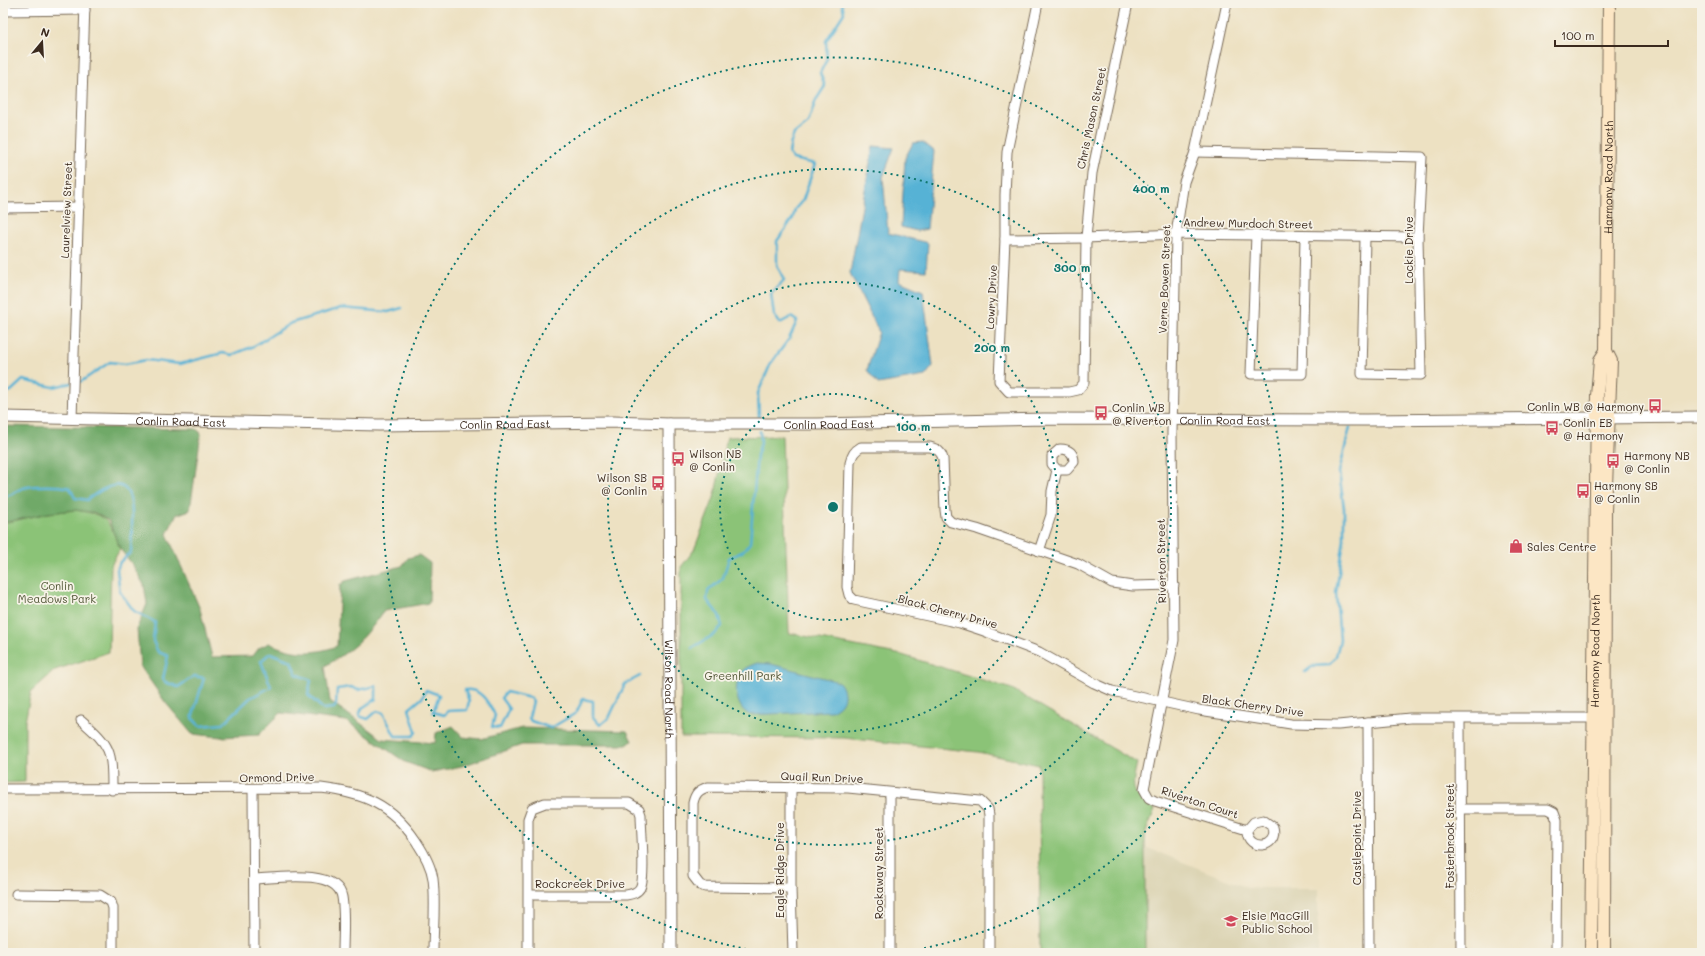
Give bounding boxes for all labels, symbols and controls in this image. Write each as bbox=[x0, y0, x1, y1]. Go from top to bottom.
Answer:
north arrow bbox=[22, 22, 62, 62]
scale bar bbox=[1555, 22, 1668, 48]
text: N bbox=[39, 24, 52, 40]
text: 100 m bbox=[1561, 27, 1595, 43]
street label: Chris Mason Street bbox=[1073, 65, 1109, 170]
street label: Harmony Road North bbox=[1600, 121, 1615, 234]
street label: Laurelview Street bbox=[57, 161, 75, 259]
text: 400 m bbox=[1133, 180, 1169, 196]
street label: Andrew Murdoch Street bbox=[1183, 214, 1313, 232]
street label: Lockie Drive bbox=[1401, 216, 1416, 284]
street label: Verne Bowen Street bbox=[1155, 224, 1173, 334]
text: 300 m bbox=[1054, 259, 1090, 275]
street label: Lowry Drive bbox=[982, 264, 1000, 330]
text: 200 m bbox=[974, 339, 1010, 355]
bus stop icon: Conlin WB @ Harmony bbox=[1647, 398, 1663, 414]
place label: Conlin WB @ Harmony bbox=[1527, 399, 1644, 414]
place label: Conlin WB @ Riverton bbox=[1112, 400, 1171, 428]
bus stop icon: Conlin WB @ Riverton bbox=[1093, 405, 1109, 421]
street label: Conlin Road East bbox=[135, 412, 227, 429]
street label: Conlin Road East bbox=[1179, 412, 1270, 427]
street label: Conlin Road East bbox=[459, 415, 550, 431]
street label: Conlin Road East bbox=[784, 415, 874, 432]
place label: Conlin EB @ Harmony bbox=[1563, 415, 1624, 443]
text: 100 m bbox=[896, 418, 930, 434]
bus stop icon: Conlin EB @ Harmony bbox=[1544, 420, 1560, 436]
place label: Wilson NB @ Conlin bbox=[689, 446, 741, 474]
place label: Harmony NB @ Conlin bbox=[1624, 448, 1690, 476]
bus stop icon: Wilson NB @ Conlin bbox=[670, 451, 686, 467]
bus stop icon: Harmony NB @ Conlin bbox=[1605, 453, 1621, 469]
place label: Wilson SB @ Conlin bbox=[597, 470, 647, 498]
bus stop icon: Wilson SB @ Conlin bbox=[650, 475, 666, 491]
place label: Harmony SB @ Conlin bbox=[1594, 478, 1658, 506]
bus stop icon: Harmony SB @ Conlin bbox=[1575, 483, 1591, 499]
centre of rings bbox=[826, 500, 840, 514]
street label: Riverton Street bbox=[1153, 518, 1169, 603]
shop icon: Sales Centre bbox=[1508, 538, 1524, 554]
place label: Sales Centre bbox=[1527, 539, 1597, 554]
park label: Conlin Meadows Park bbox=[18, 578, 96, 606]
street label: Black Cherry Drive bbox=[897, 590, 1000, 632]
street label: Harmony Road North bbox=[1586, 594, 1602, 708]
street label: Wilson Road North bbox=[662, 639, 678, 739]
park label: Greenhill Park bbox=[705, 668, 782, 683]
street label: Black Cherry Drive bbox=[1201, 690, 1305, 720]
street label: Quail Run Drive bbox=[780, 768, 864, 786]
street label: Ormond Drive bbox=[239, 769, 315, 785]
street label: Riverton Court bbox=[1159, 782, 1241, 822]
street label: Fosterbrook Street bbox=[1442, 783, 1457, 889]
street label: Castlepoint Drive bbox=[1349, 790, 1364, 885]
street label: Eagle Ridge Drive bbox=[772, 822, 787, 918]
street label: Rockaway Street bbox=[871, 827, 886, 919]
street label: Rockcreek Drive bbox=[535, 876, 625, 891]
place label: Elsie MacGill Public School bbox=[1242, 908, 1313, 936]
school or university icon: Elsie MacGill Public School bbox=[1223, 913, 1239, 929]

